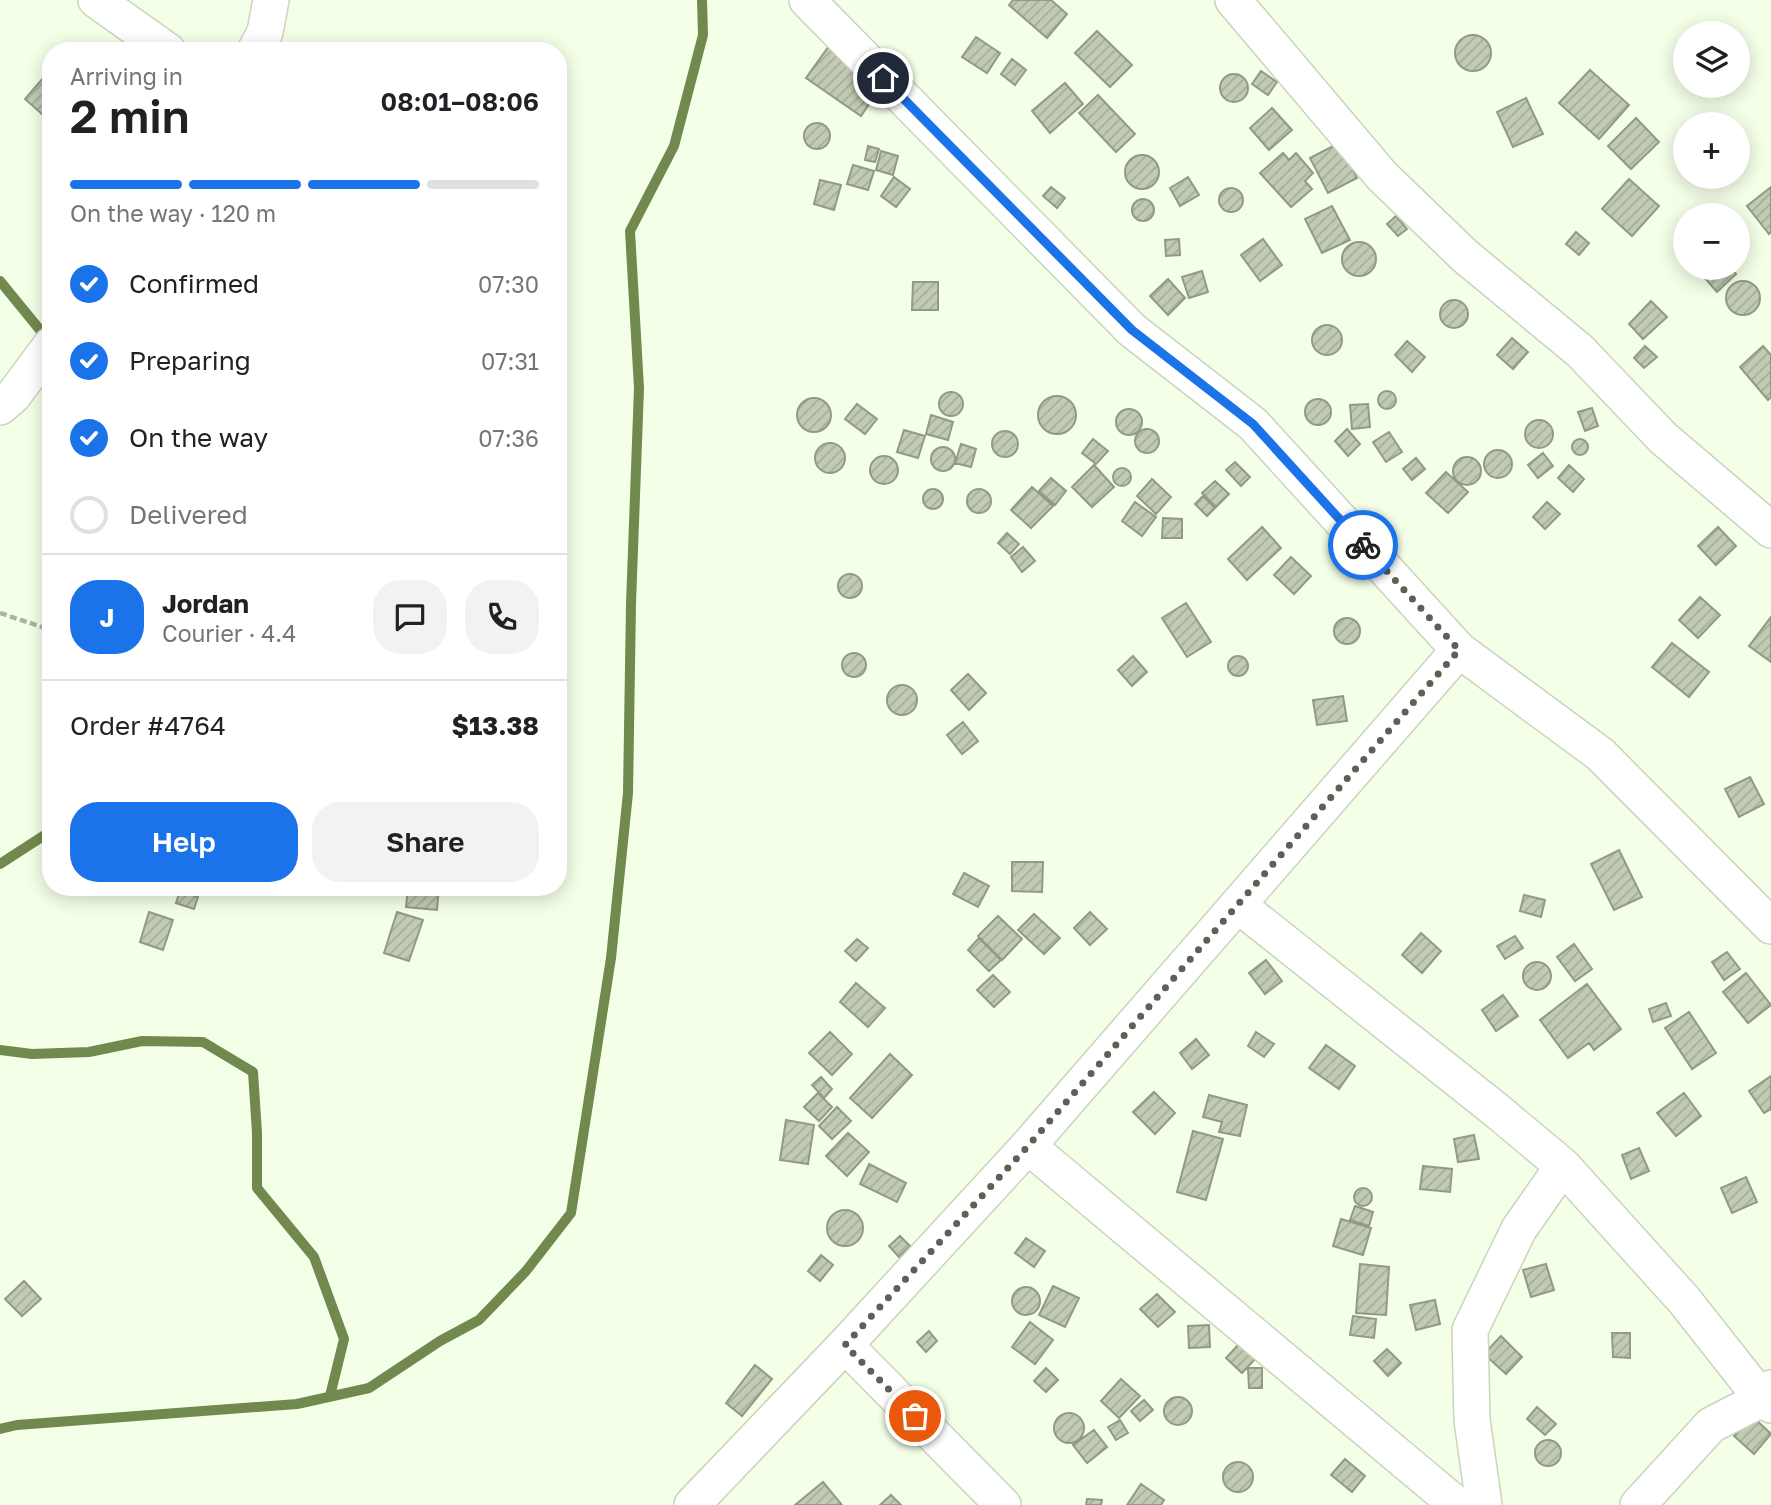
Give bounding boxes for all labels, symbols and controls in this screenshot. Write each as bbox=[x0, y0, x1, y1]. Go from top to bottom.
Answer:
map controls bbox=[1673, 21, 1750, 280]
button: layers bbox=[1673, 21, 1750, 98]
pin bbox=[853, 48, 913, 108]
icon: home bbox=[864, 59, 902, 97]
text: Arriving in bbox=[70, 62, 183, 90]
text: 08:01–08:06 bbox=[381, 86, 539, 117]
text: 2 min bbox=[70, 88, 190, 143]
button: + bbox=[1673, 112, 1750, 189]
text: On the way · 120 m bbox=[70, 199, 276, 227]
button: − bbox=[1673, 203, 1750, 280]
icon: check bbox=[70, 265, 108, 303]
text: Confirmed bbox=[129, 268, 259, 299]
text: 07:30 bbox=[478, 270, 539, 298]
icon: check bbox=[70, 342, 108, 380]
text: Preparing bbox=[129, 345, 251, 376]
text: 07:31 bbox=[481, 347, 539, 375]
icon: check bbox=[70, 419, 108, 457]
text: On the way bbox=[129, 422, 268, 453]
text: 07:36 bbox=[478, 424, 539, 452]
text: Delivered bbox=[129, 499, 248, 530]
courier bbox=[1328, 510, 1398, 580]
icon: bike bbox=[1344, 526, 1382, 564]
button: chat bbox=[373, 580, 447, 654]
button: phone bbox=[465, 580, 539, 654]
text: Jordan bbox=[162, 588, 249, 619]
text: J bbox=[100, 602, 114, 633]
text: Courier · 4.4 bbox=[162, 619, 296, 647]
text: Order #4764 bbox=[70, 710, 226, 741]
text: $13.38 bbox=[452, 710, 539, 741]
button: Help bbox=[70, 802, 298, 882]
button: Share bbox=[312, 802, 539, 882]
pin bbox=[885, 1386, 945, 1446]
icon: bag bbox=[896, 1397, 934, 1435]

